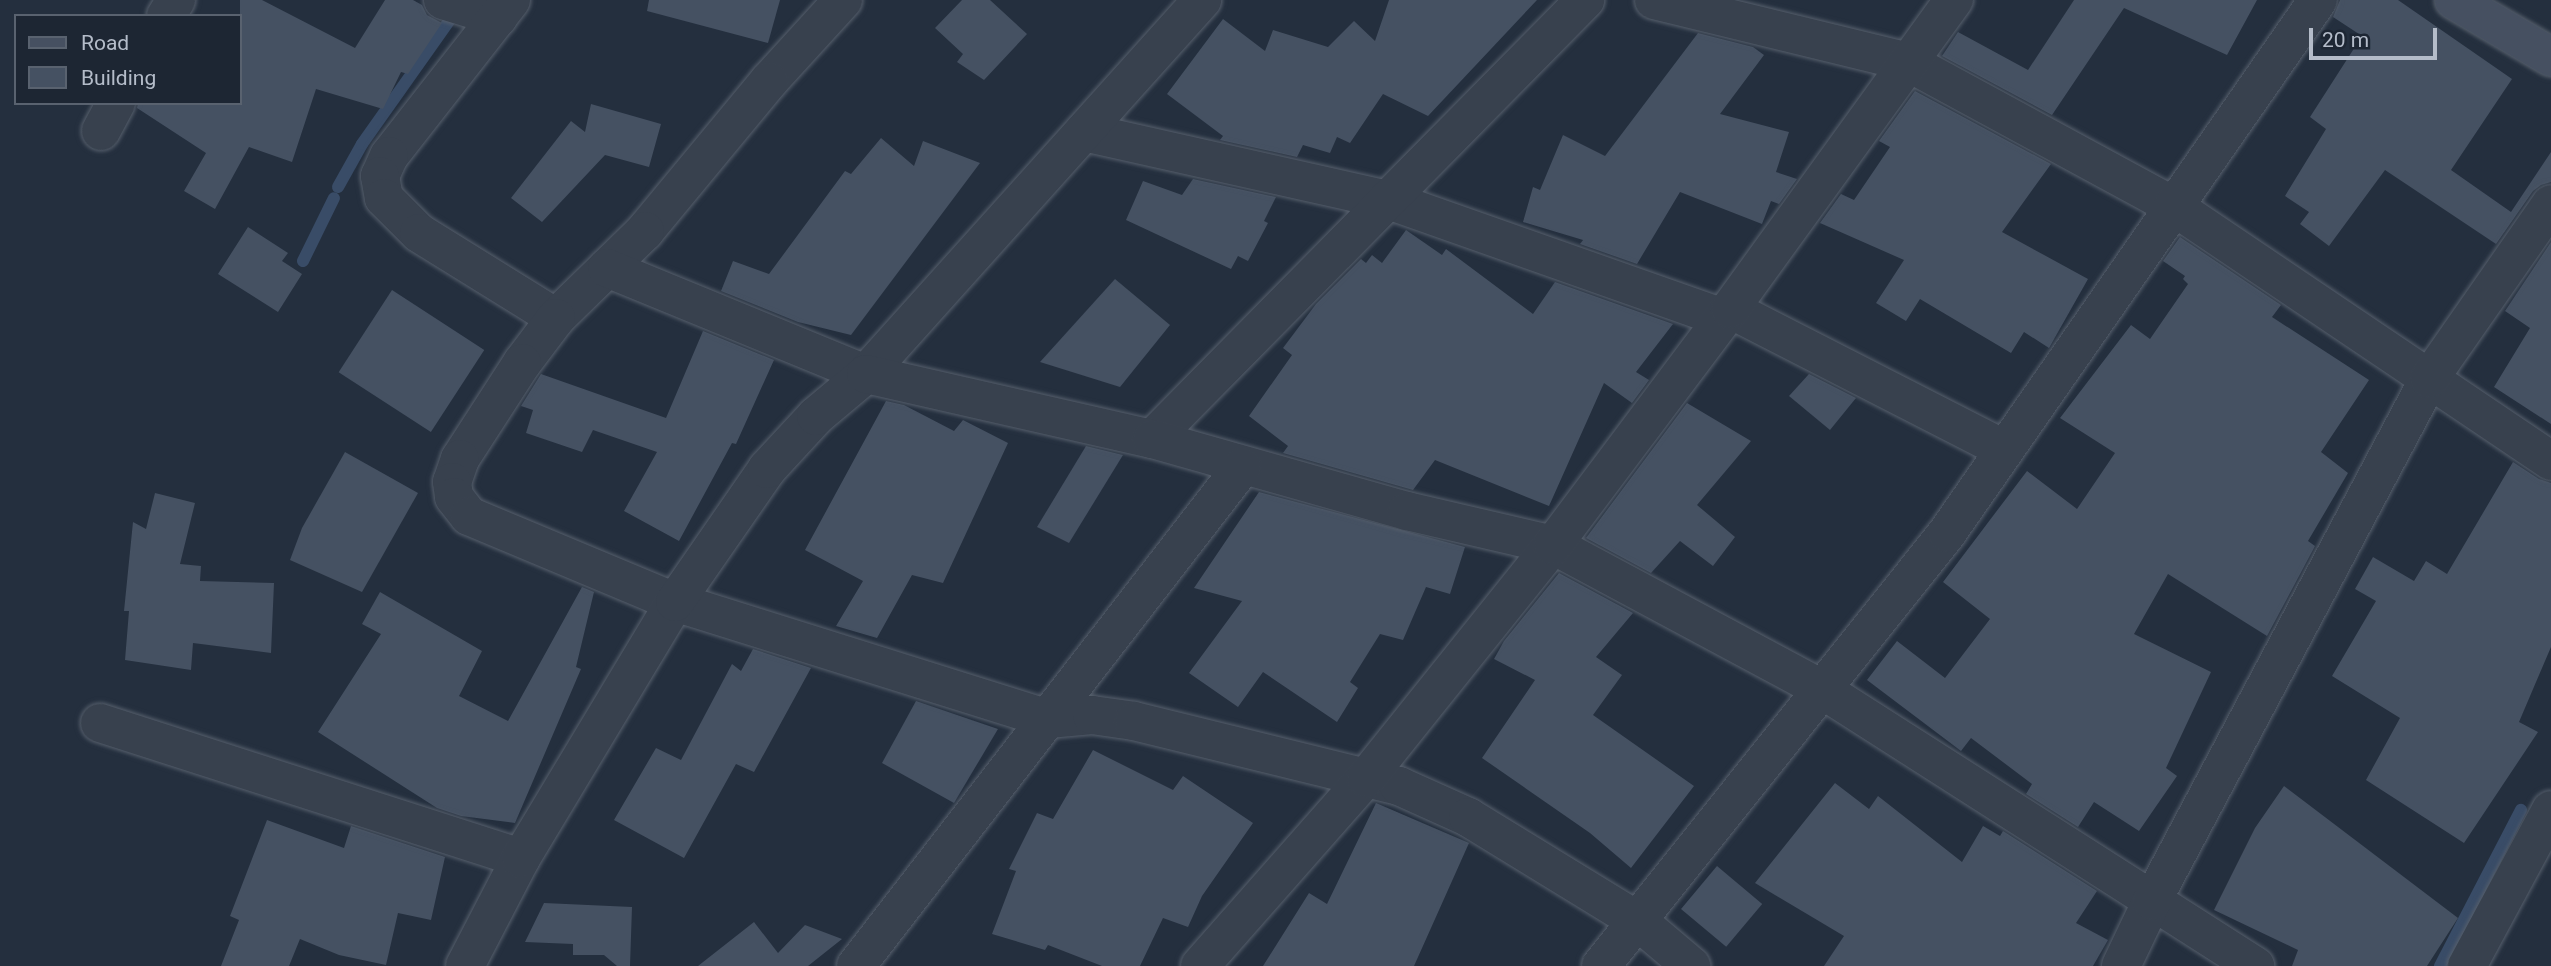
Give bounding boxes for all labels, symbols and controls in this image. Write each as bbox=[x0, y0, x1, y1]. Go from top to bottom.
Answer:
legend bbox=[14, 14, 242, 105]
scale bar bbox=[2313, 14, 2441, 58]
text: 20 m bbox=[2322, 28, 2369, 52]
text: Road bbox=[81, 31, 129, 55]
text: Building bbox=[81, 66, 156, 90]

